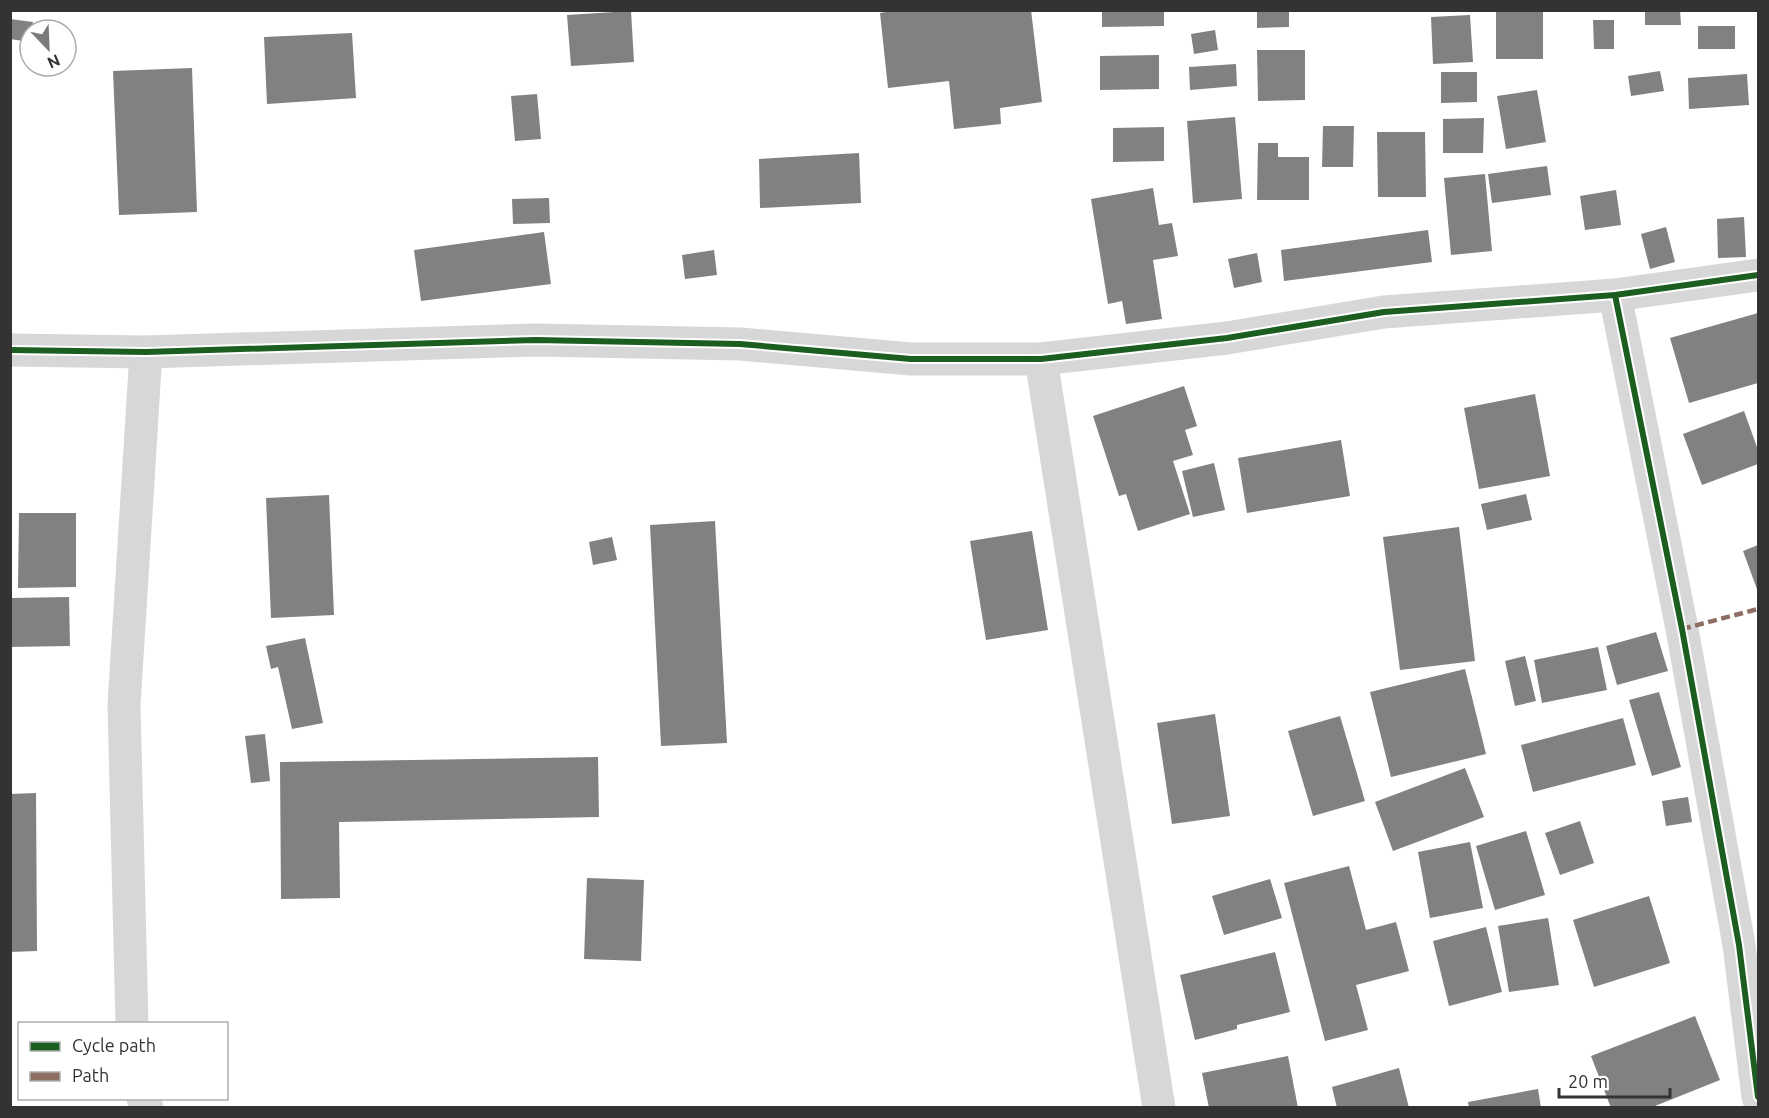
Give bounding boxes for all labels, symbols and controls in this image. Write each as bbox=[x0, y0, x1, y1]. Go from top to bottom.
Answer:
north arrow bbox=[18, 18, 78, 78]
text: N bbox=[45, 51, 63, 72]
legend bbox=[18, 1022, 228, 1100]
text: Cycle path bbox=[72, 1035, 156, 1055]
scale bar bbox=[1559, 1061, 1670, 1099]
text: Path bbox=[72, 1065, 109, 1085]
text: 20 m bbox=[1568, 1071, 1608, 1091]

